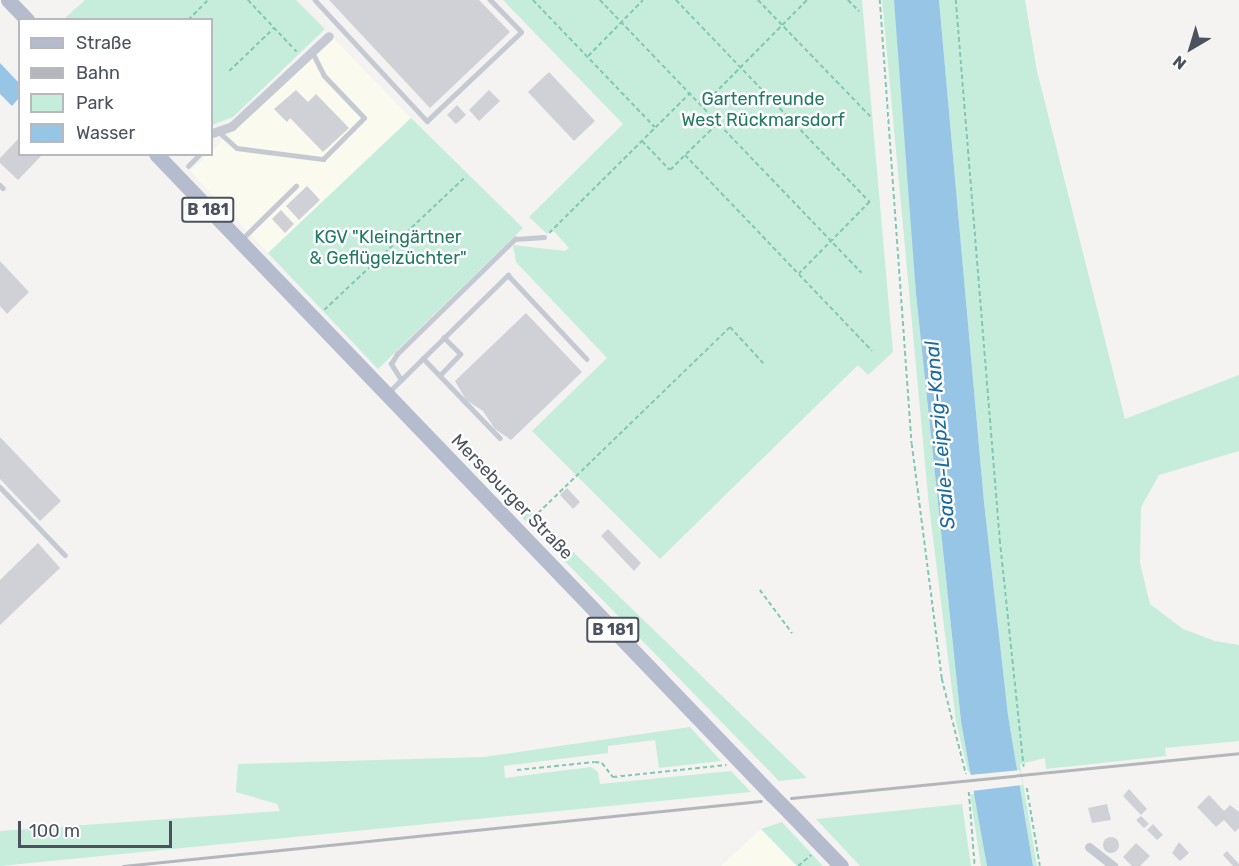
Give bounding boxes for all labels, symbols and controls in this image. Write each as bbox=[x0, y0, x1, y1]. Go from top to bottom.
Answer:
legend bbox=[18, 18, 213, 156]
north arrow bbox=[1161, 18, 1221, 78]
text: Straße bbox=[76, 32, 132, 54]
text: N bbox=[1169, 52, 1190, 74]
text: Bahn bbox=[76, 62, 120, 84]
park label: Gartenfreunde West Rückmarsdorf bbox=[681, 89, 845, 132]
text: Park bbox=[76, 92, 113, 114]
text: Wasser bbox=[76, 122, 135, 144]
road number: B 181 bbox=[181, 197, 235, 223]
park label: KGV "Kleingärtner & Geflügelzüchter" bbox=[309, 227, 467, 270]
water label: Saale-Leipzig-Kanal bbox=[920, 340, 960, 530]
street label: Merseburger Straße bbox=[446, 430, 578, 564]
road number: B 181 bbox=[586, 617, 640, 643]
scale bar bbox=[21, 809, 176, 847]
text: 100 m bbox=[29, 820, 80, 842]

